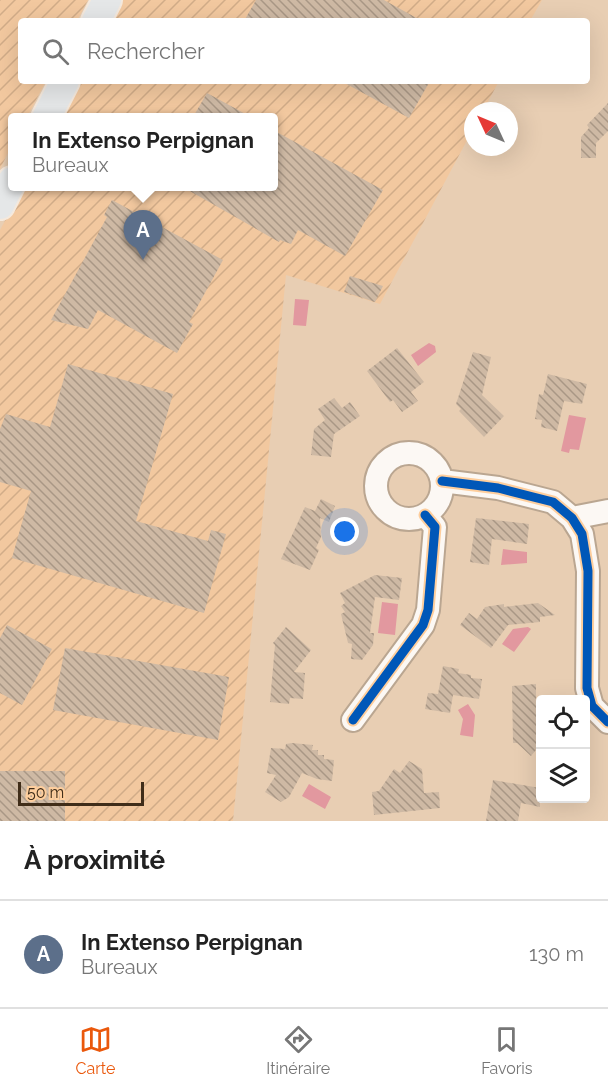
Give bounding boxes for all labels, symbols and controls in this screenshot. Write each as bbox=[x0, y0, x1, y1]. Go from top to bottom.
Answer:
search box bbox=[18, 18, 590, 84]
icon: search bbox=[39, 35, 72, 68]
text: Rechercher bbox=[87, 38, 205, 64]
north arrow bbox=[464, 102, 518, 156]
popup bbox=[8, 113, 278, 191]
text: In Extenso Perpignan bbox=[32, 127, 254, 153]
text: Bureaux bbox=[32, 153, 109, 177]
pin: A bbox=[124, 210, 162, 260]
your location bbox=[330, 517, 359, 546]
map controls bbox=[536, 695, 590, 803]
button: locate bbox=[536, 695, 590, 749]
button: layers bbox=[536, 749, 590, 803]
scale bar bbox=[18, 779, 144, 806]
text: 50 m bbox=[27, 783, 64, 802]
text: À proximité bbox=[24, 845, 165, 875]
text: In Extenso Perpignan bbox=[81, 929, 303, 955]
text: A bbox=[37, 942, 50, 966]
text: 130 m bbox=[529, 942, 584, 966]
text: Bureaux bbox=[81, 955, 158, 979]
tab: Carte bbox=[75, 1023, 115, 1078]
tab: Itinéraire bbox=[266, 1023, 330, 1078]
tab: Favoris bbox=[481, 1023, 533, 1078]

